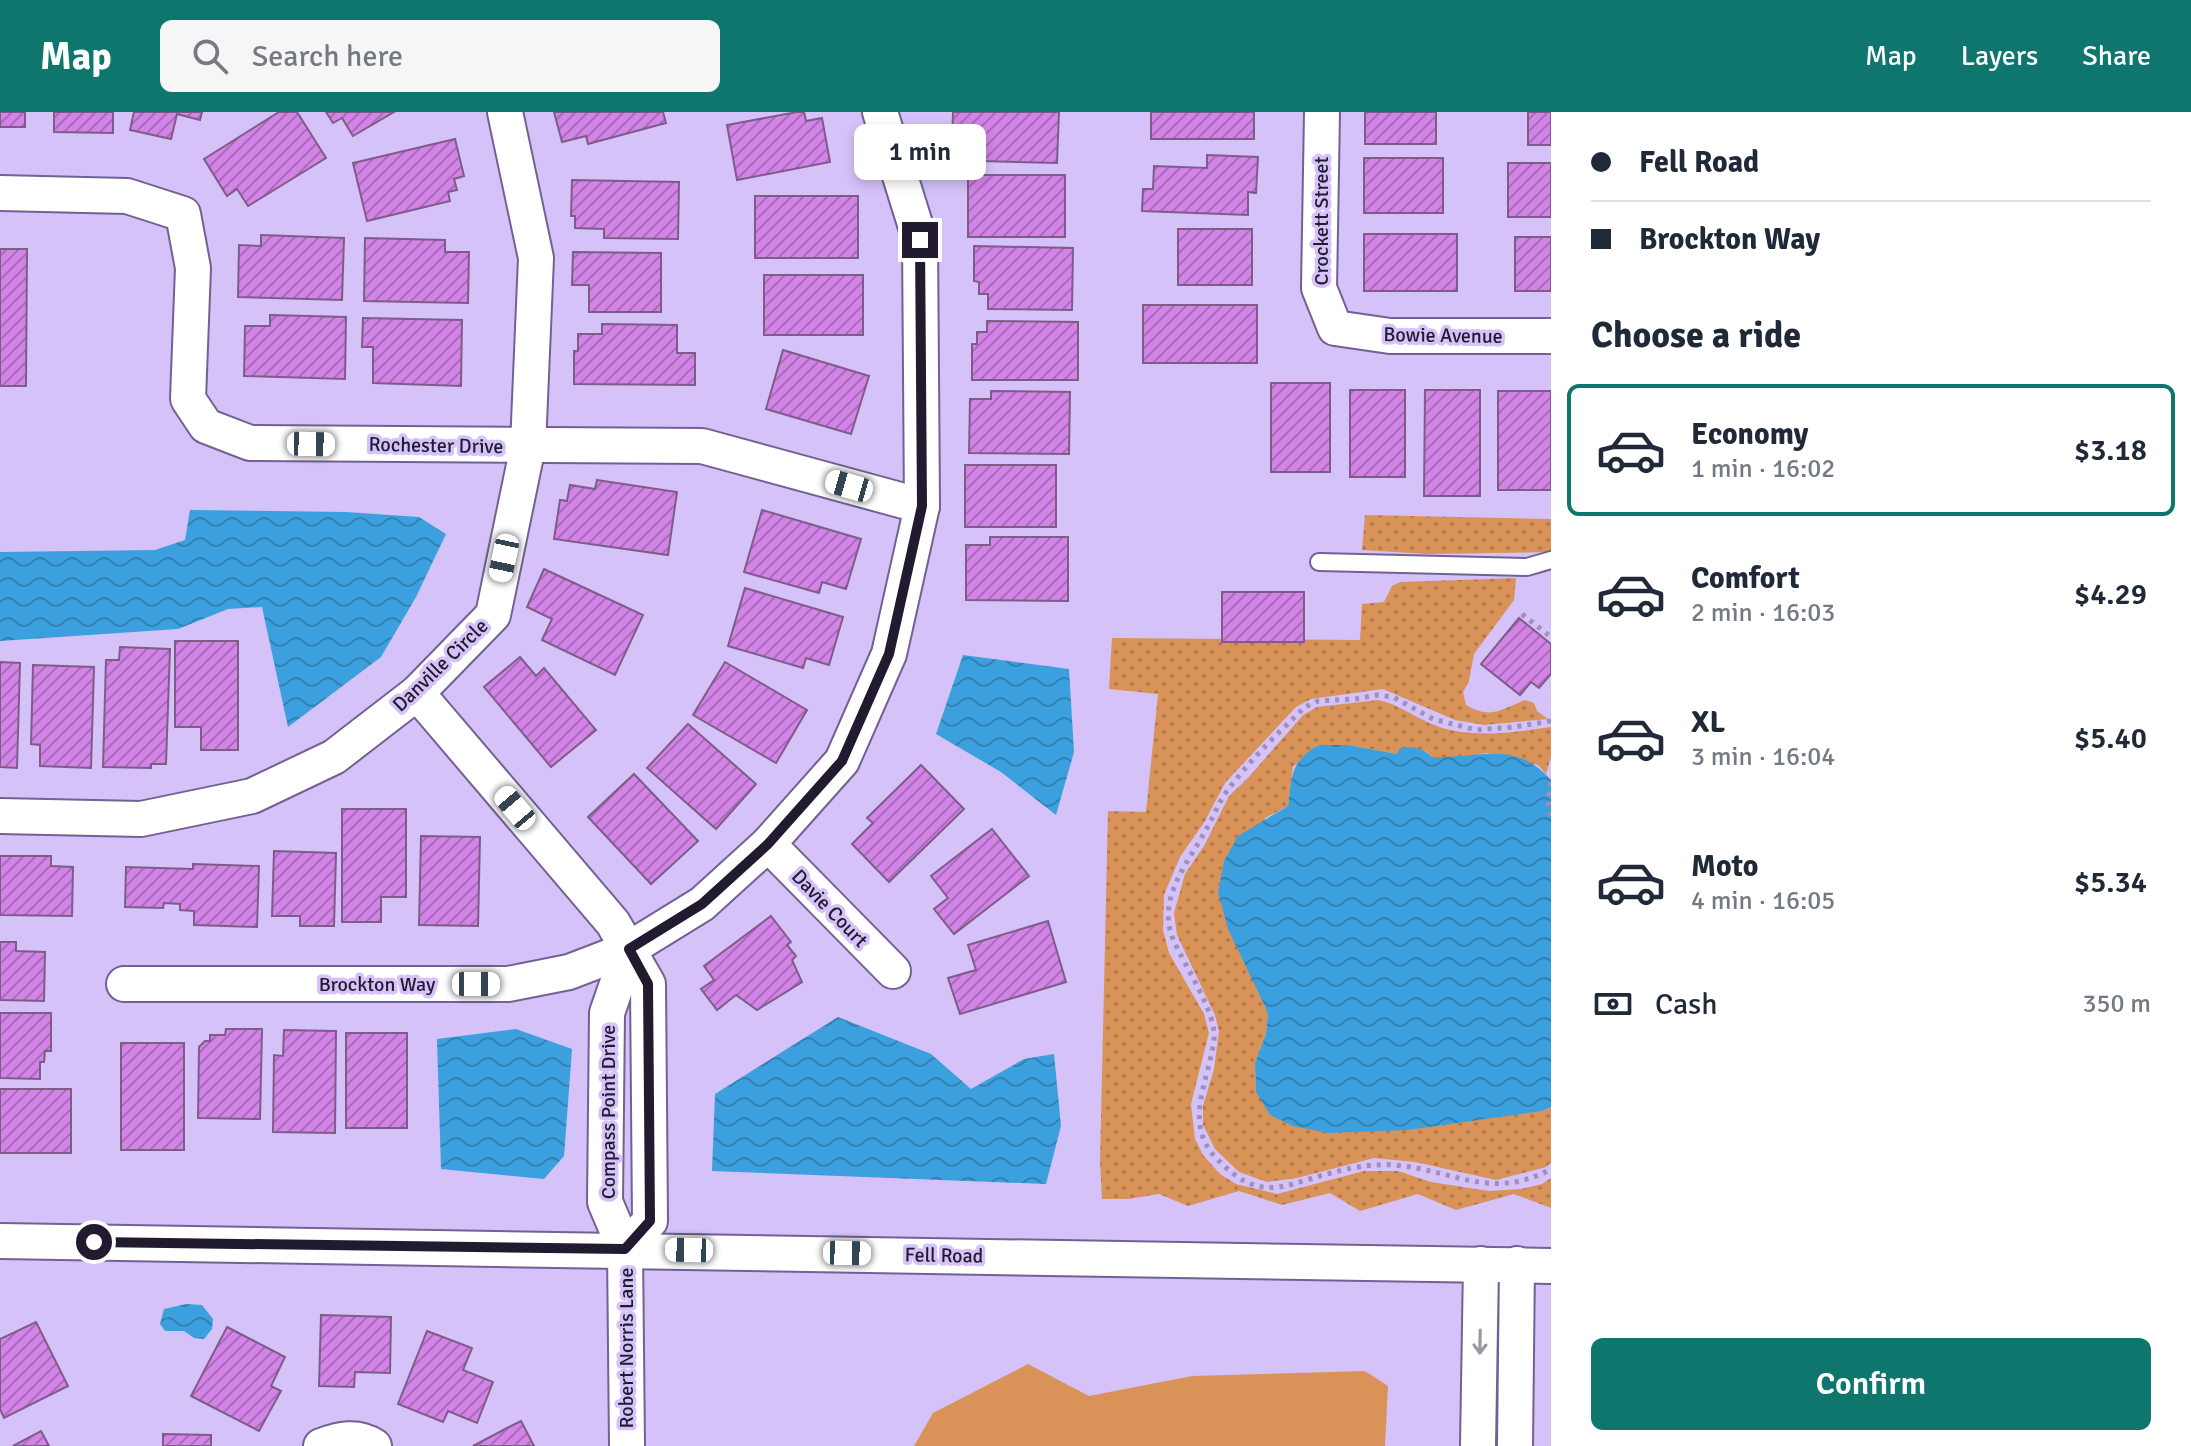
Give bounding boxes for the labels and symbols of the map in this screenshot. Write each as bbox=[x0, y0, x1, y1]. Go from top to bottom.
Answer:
callout: 1 min bbox=[854, 124, 986, 180]
street label: Crockett Street bbox=[1309, 156, 1334, 286]
route end bbox=[902, 222, 938, 258]
street label: Bowie Avenue bbox=[1383, 322, 1503, 349]
car bbox=[287, 432, 335, 456]
street label: Rochester Drive bbox=[369, 432, 503, 459]
car bbox=[823, 468, 875, 504]
car bbox=[487, 532, 521, 584]
street label: Danville Circle bbox=[387, 614, 493, 717]
car bbox=[490, 782, 540, 834]
street label: Davie Court bbox=[786, 864, 873, 953]
street label: Brockton Way bbox=[319, 972, 436, 997]
car bbox=[452, 972, 500, 996]
street label: Compass Point Drive bbox=[596, 1025, 621, 1199]
route start bbox=[76, 1224, 112, 1260]
car bbox=[665, 1238, 713, 1262]
car bbox=[823, 1241, 871, 1265]
street label: Fell Road bbox=[904, 1242, 984, 1269]
street label: Robert Norris Lane bbox=[614, 1268, 639, 1428]
one-way arrow bbox=[1472, 1328, 1487, 1354]

